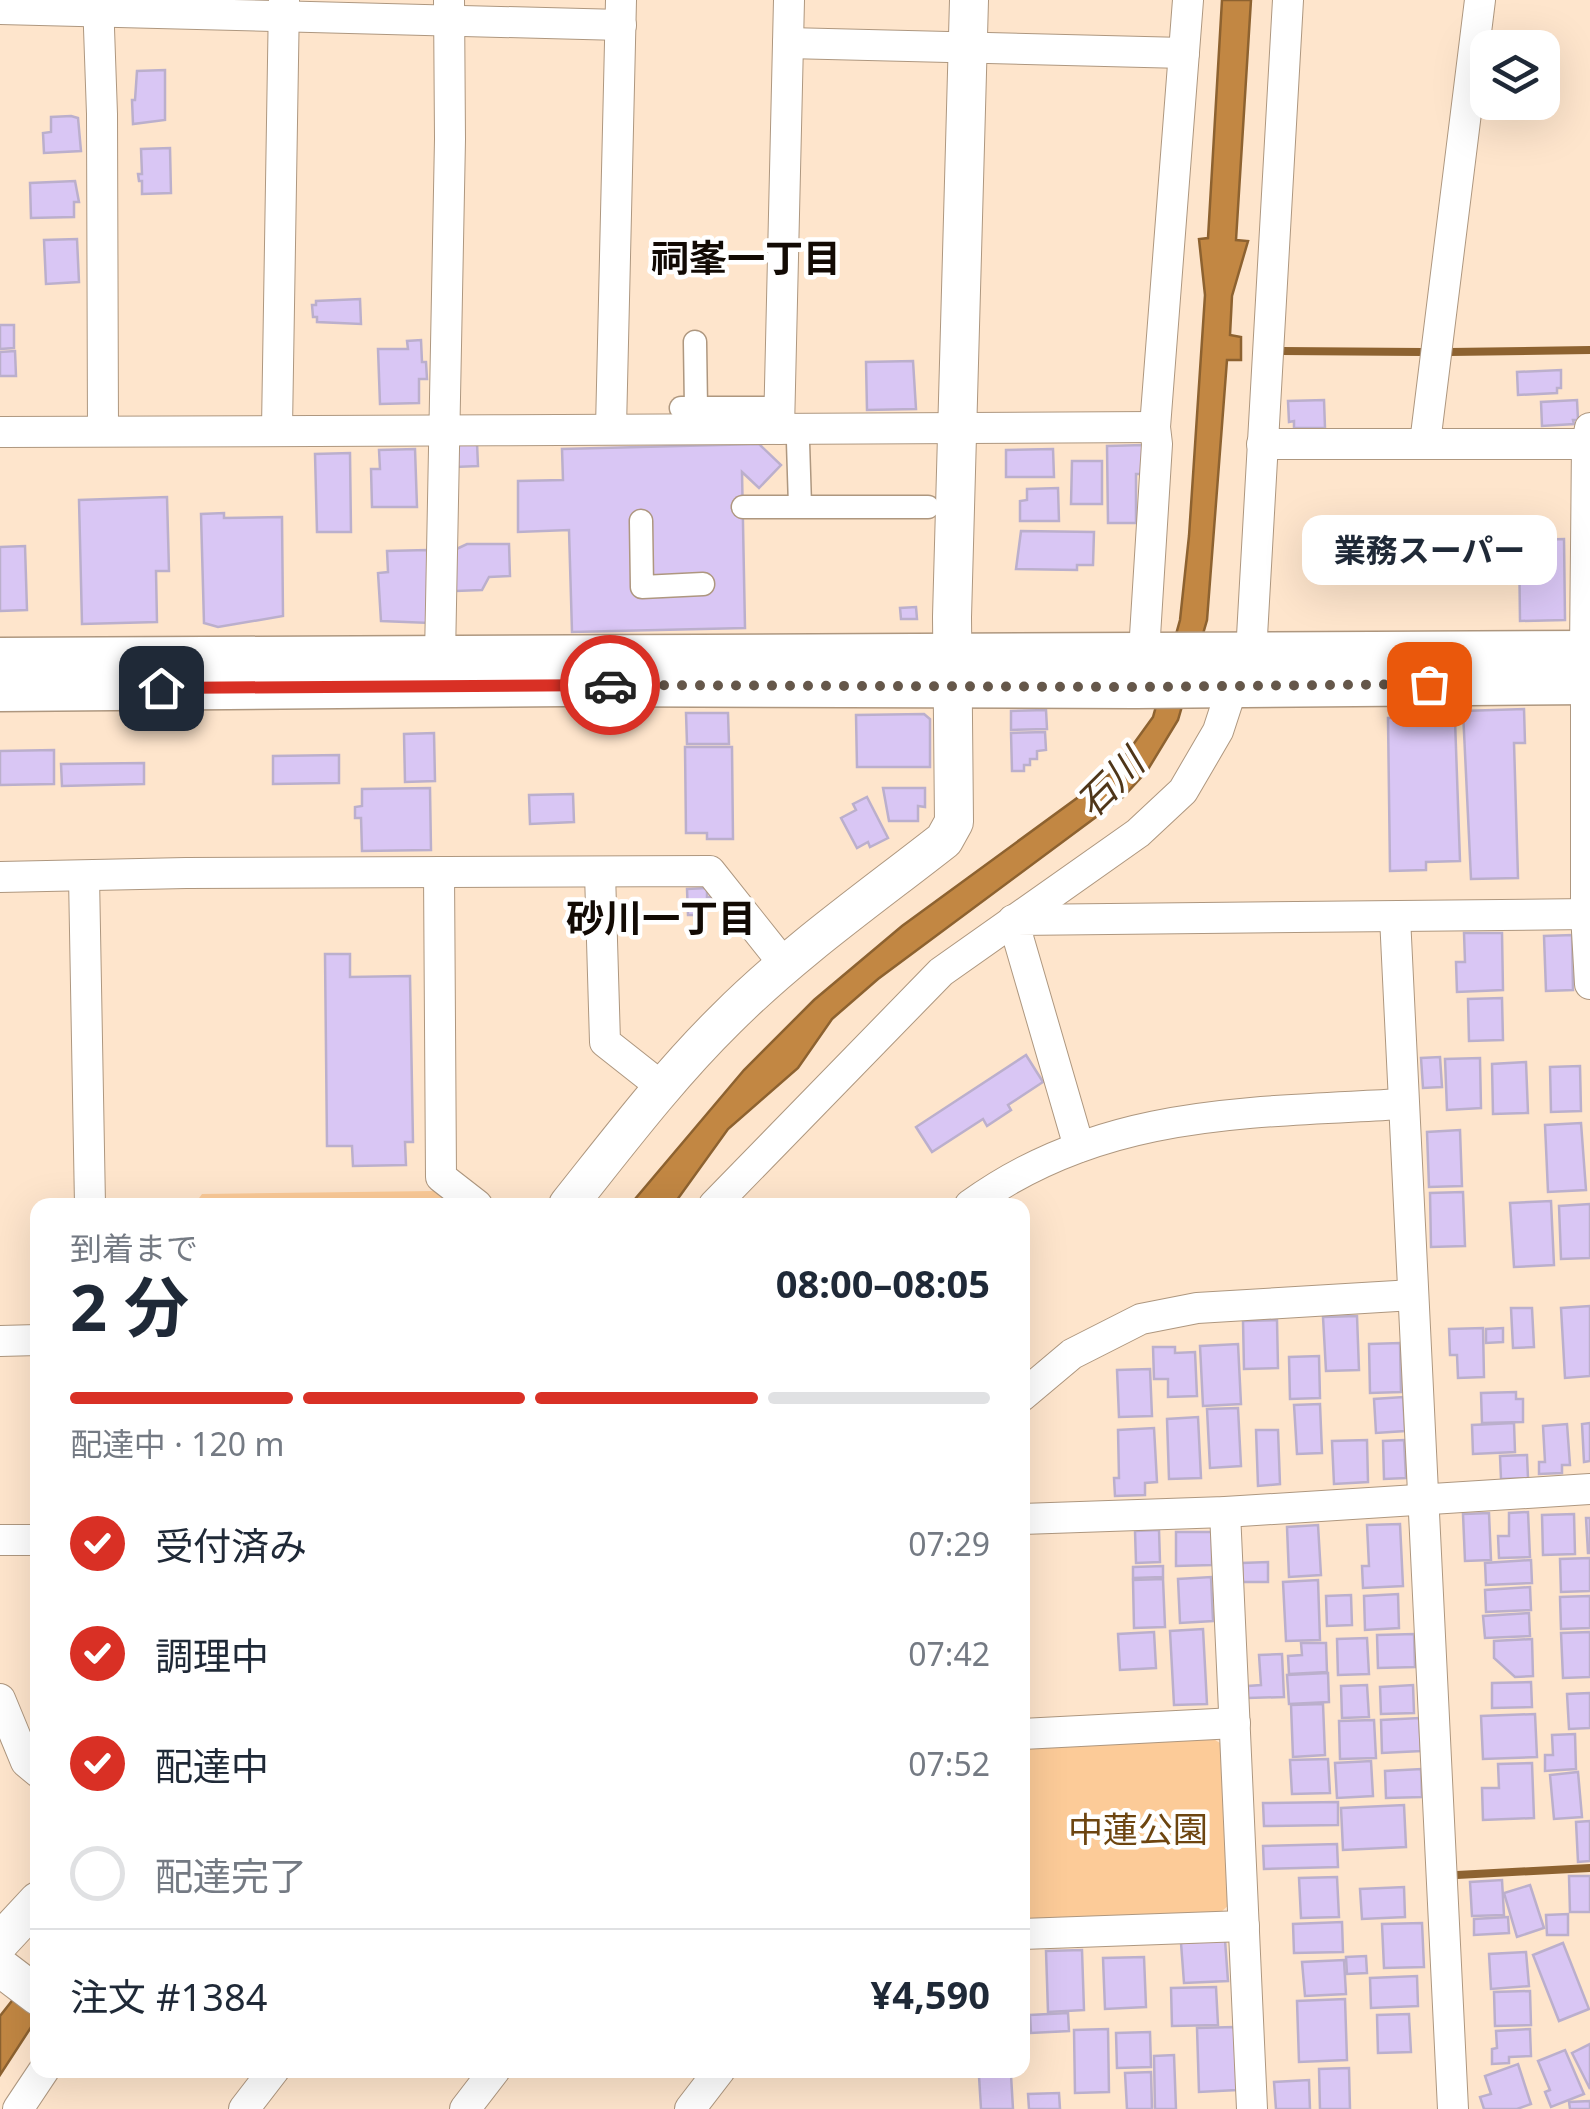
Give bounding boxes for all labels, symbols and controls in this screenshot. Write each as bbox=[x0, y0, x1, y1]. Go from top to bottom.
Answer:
map controls bbox=[1470, 30, 1560, 120]
button: layers bbox=[1470, 30, 1560, 120]
district label: 祠峯一丁目 bbox=[651, 231, 841, 283]
callout: 業務スーパー bbox=[1302, 514, 1556, 584]
text: 業務スーパー bbox=[1334, 528, 1525, 571]
courier bbox=[560, 635, 660, 735]
pin bbox=[1387, 642, 1472, 727]
pin bbox=[119, 646, 204, 731]
icon: bag bbox=[1402, 657, 1457, 712]
icon: car bbox=[583, 658, 638, 713]
icon: home bbox=[134, 661, 189, 716]
water label: 石川 bbox=[1064, 734, 1157, 827]
district label: 砂川一丁目 bbox=[566, 891, 756, 943]
text: 到着まで bbox=[70, 1226, 198, 1269]
text: 08:00–08:05 bbox=[776, 1257, 990, 1309]
text: 2 分 bbox=[70, 1262, 189, 1350]
text: 配達中 · 120 m bbox=[70, 1422, 284, 1465]
icon: check bbox=[70, 1516, 125, 1571]
text: 受付済み bbox=[155, 1519, 307, 1571]
text: 07:29 bbox=[908, 1522, 990, 1565]
icon: check bbox=[70, 1626, 125, 1681]
text: 調理中 bbox=[155, 1629, 269, 1681]
text: 07:42 bbox=[908, 1632, 990, 1675]
icon: check bbox=[70, 1736, 125, 1791]
text: 配達中 bbox=[155, 1739, 269, 1791]
text: 07:52 bbox=[908, 1742, 990, 1785]
park label: 中蓮公園 bbox=[1068, 1805, 1208, 1852]
text: 配達完了 bbox=[155, 1849, 307, 1901]
text: ¥4,590 bbox=[870, 1968, 990, 2020]
text: 注文 #1384 bbox=[70, 1970, 267, 2022]

